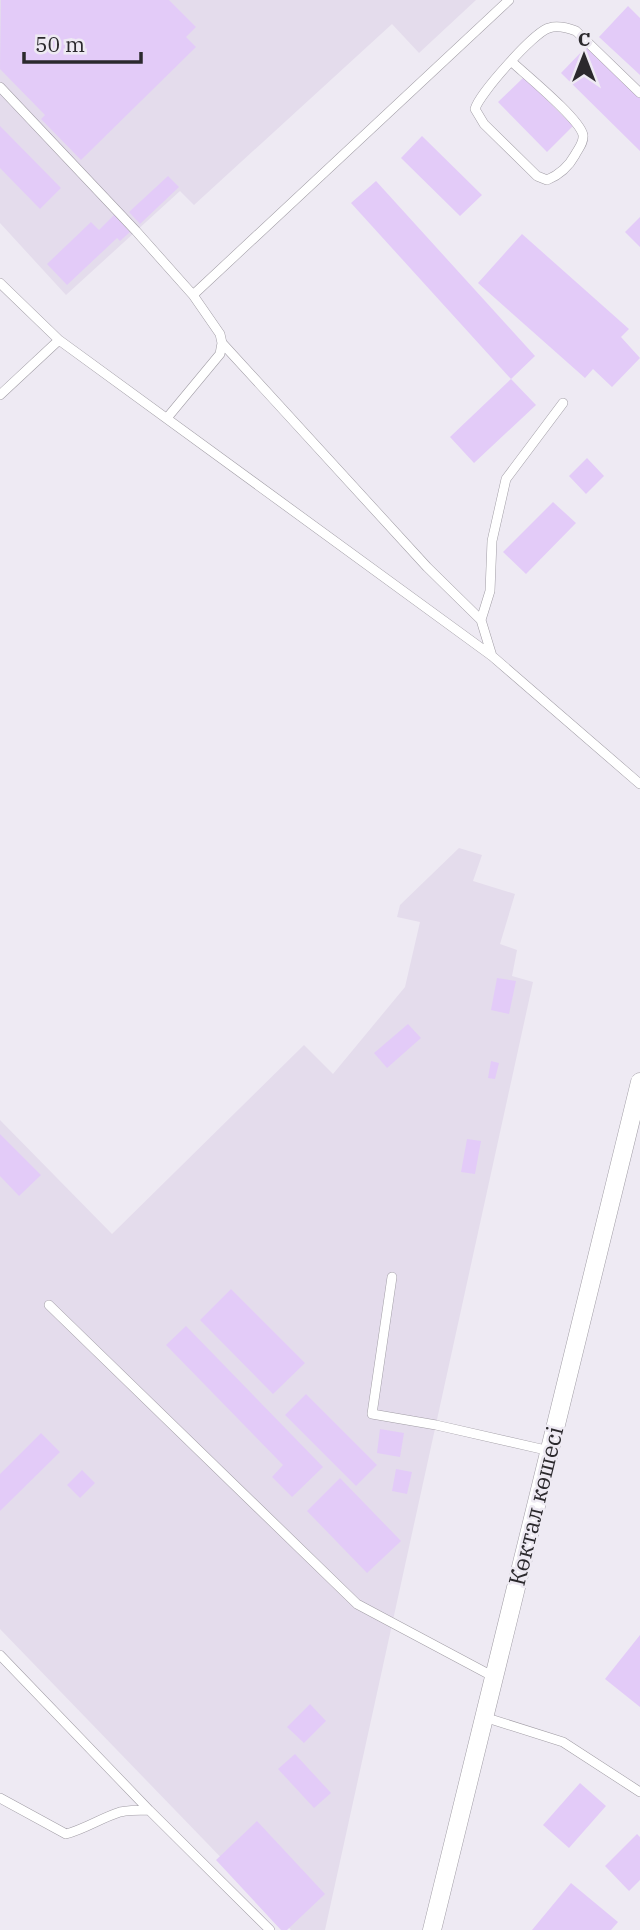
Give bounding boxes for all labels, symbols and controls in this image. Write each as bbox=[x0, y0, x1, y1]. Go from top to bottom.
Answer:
scale bar bbox=[24, 21, 142, 65]
north arrow bbox=[549, 21, 619, 91]
text: С bbox=[578, 27, 590, 51]
text: 50 m bbox=[35, 30, 85, 58]
street label: Көктал көшесі bbox=[501, 1423, 569, 1589]

